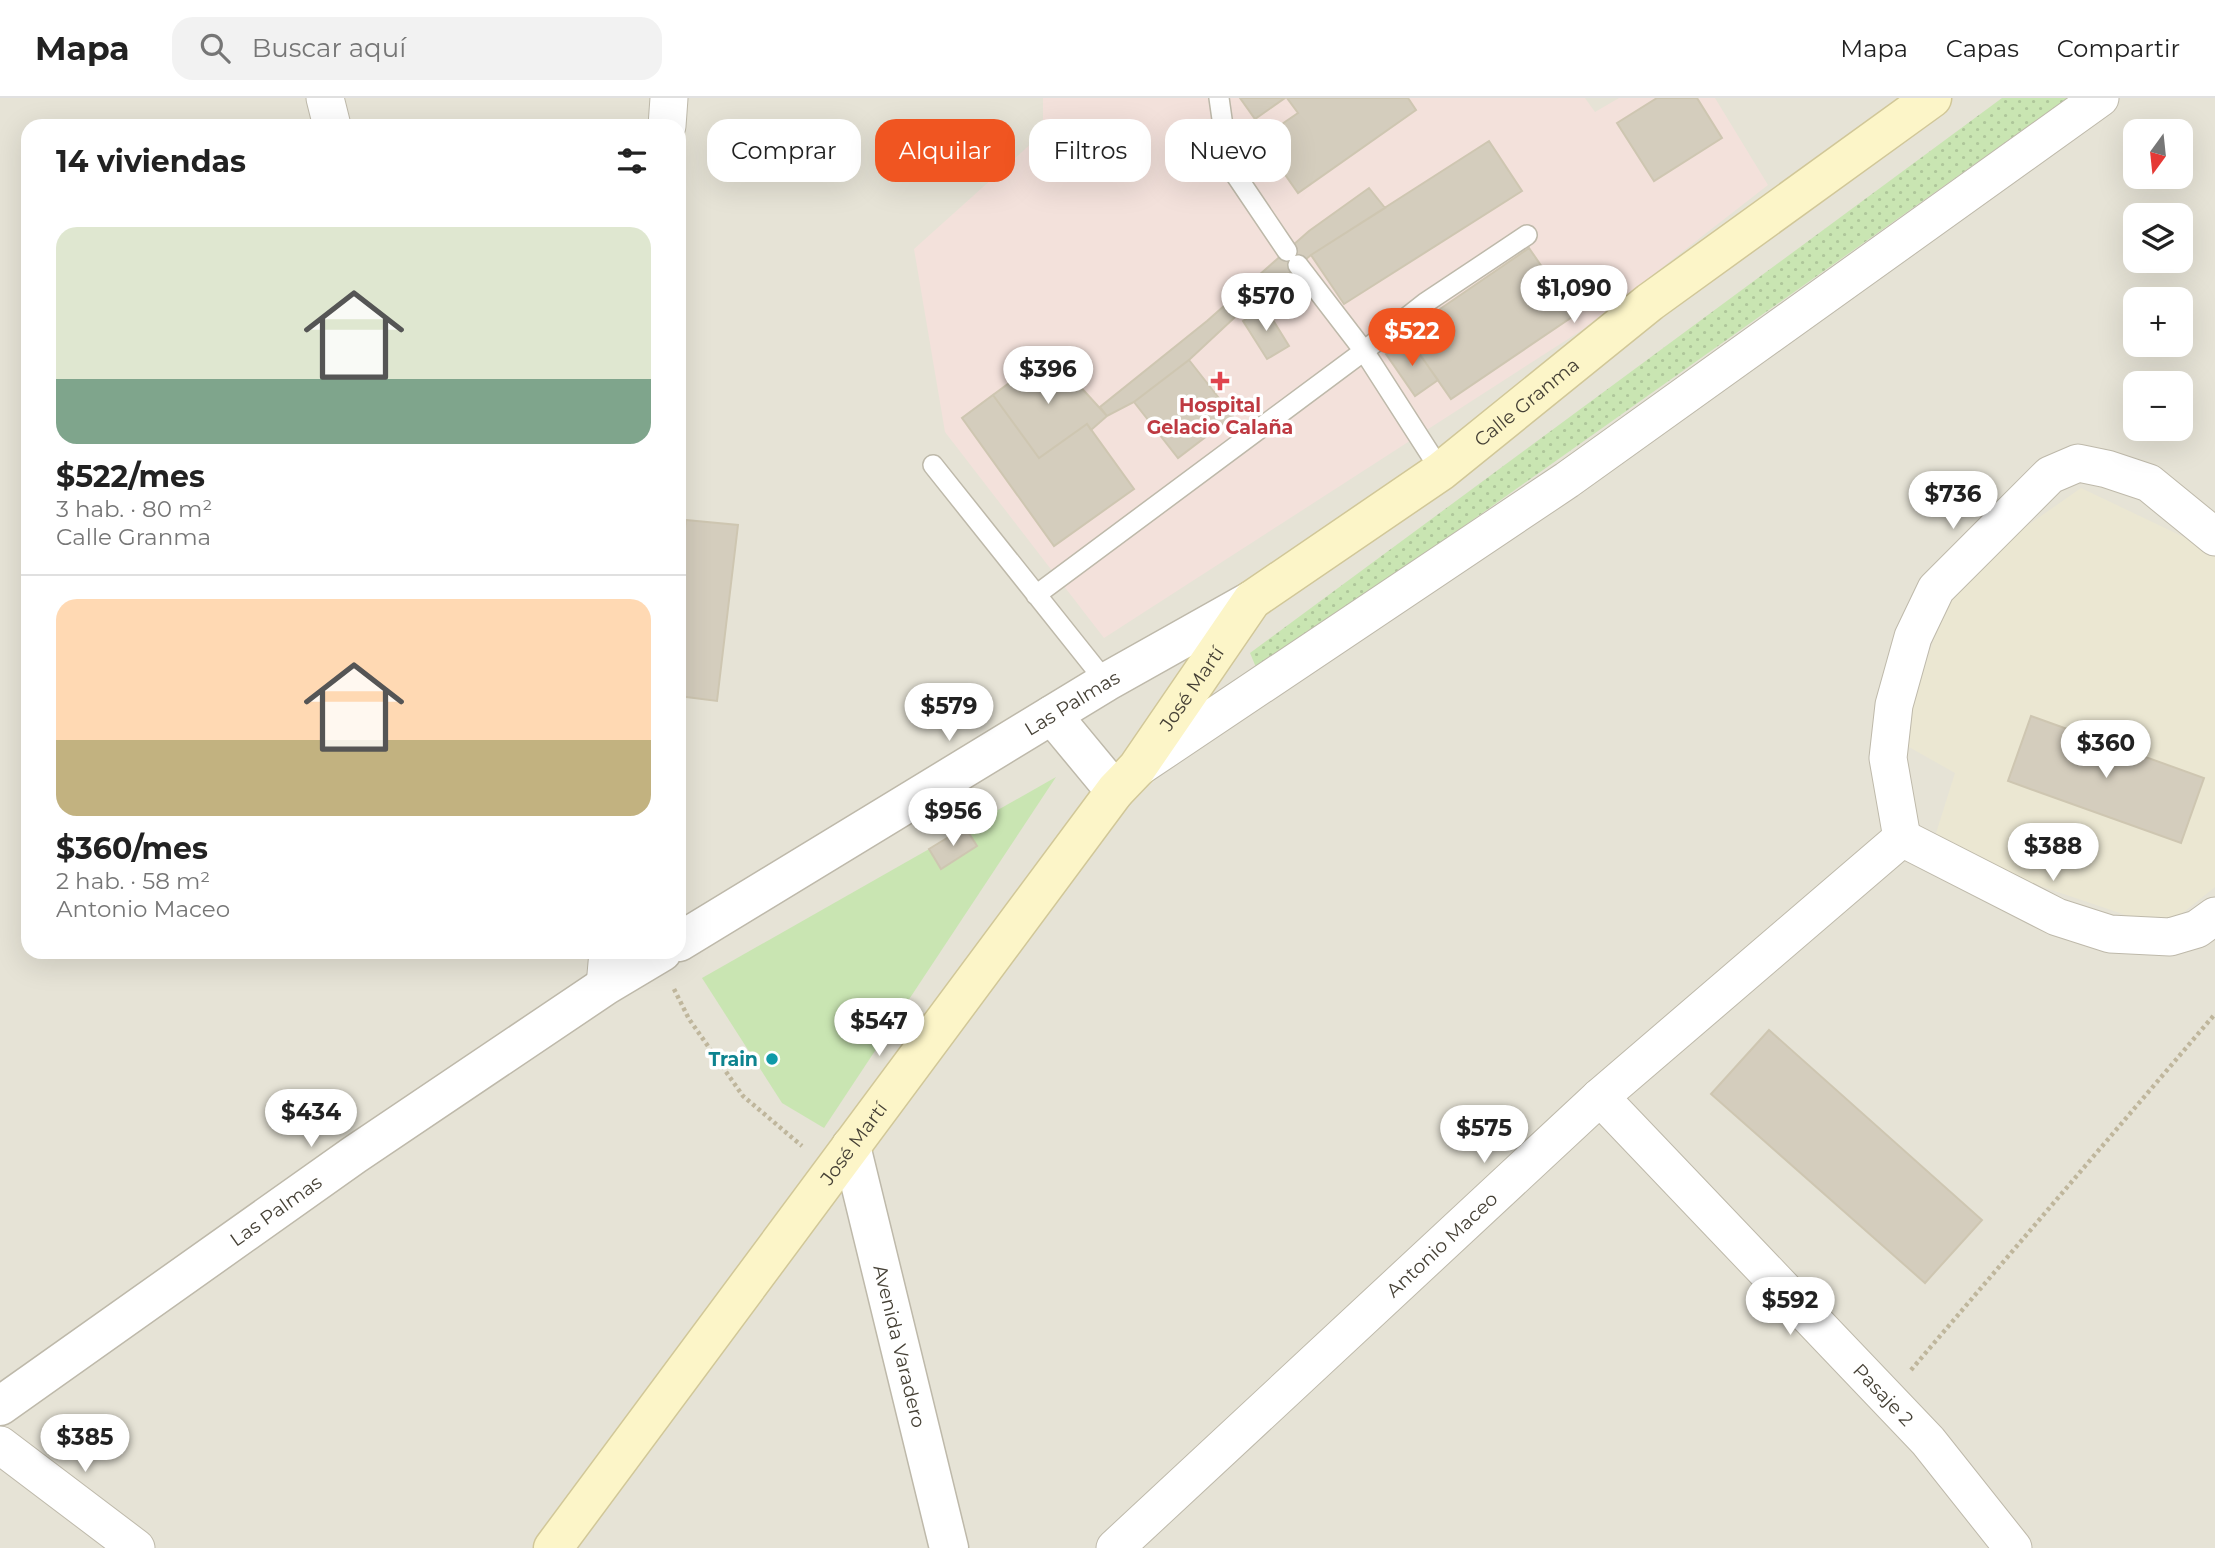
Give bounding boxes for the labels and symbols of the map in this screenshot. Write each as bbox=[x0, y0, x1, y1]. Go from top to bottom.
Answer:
north arrow bbox=[2123, 119, 2193, 189]
pin: $1,090 bbox=[1517, 266, 1631, 325]
pin: $570 bbox=[1225, 274, 1307, 333]
pin: $522 bbox=[1371, 308, 1453, 368]
pin: $396 bbox=[1007, 346, 1089, 406]
street label: Calle Granma bbox=[1469, 353, 1584, 451]
marker: Hospital Gelacio Calaña bbox=[1210, 371, 1230, 391]
place label: Hospital Gelacio Calaña bbox=[1147, 394, 1293, 439]
pin: $736 bbox=[1912, 472, 1994, 531]
street label: José Martí bbox=[1154, 641, 1229, 736]
street label: Las Palmas bbox=[1020, 665, 1123, 740]
pin: $579 bbox=[908, 684, 990, 743]
pin: $360 bbox=[2065, 720, 2147, 780]
pin: $956 bbox=[912, 788, 994, 848]
pin: $388 bbox=[2012, 824, 2094, 883]
pin: $547 bbox=[838, 998, 920, 1058]
place label: Train bbox=[708, 1048, 758, 1071]
marker: Train bbox=[764, 1051, 780, 1067]
pin: $434 bbox=[270, 1090, 352, 1149]
street label: José Martí bbox=[815, 1097, 892, 1190]
pin: $575 bbox=[1443, 1105, 1525, 1165]
street label: Las Palmas bbox=[225, 1170, 326, 1251]
street label: Antonio Maceo bbox=[1381, 1187, 1502, 1302]
street label: Avenida Varadero bbox=[869, 1262, 931, 1430]
pin: $592 bbox=[1749, 1278, 1831, 1337]
street label: Pasaje 2 bbox=[1849, 1358, 1919, 1431]
pin: $385 bbox=[44, 1414, 126, 1474]

